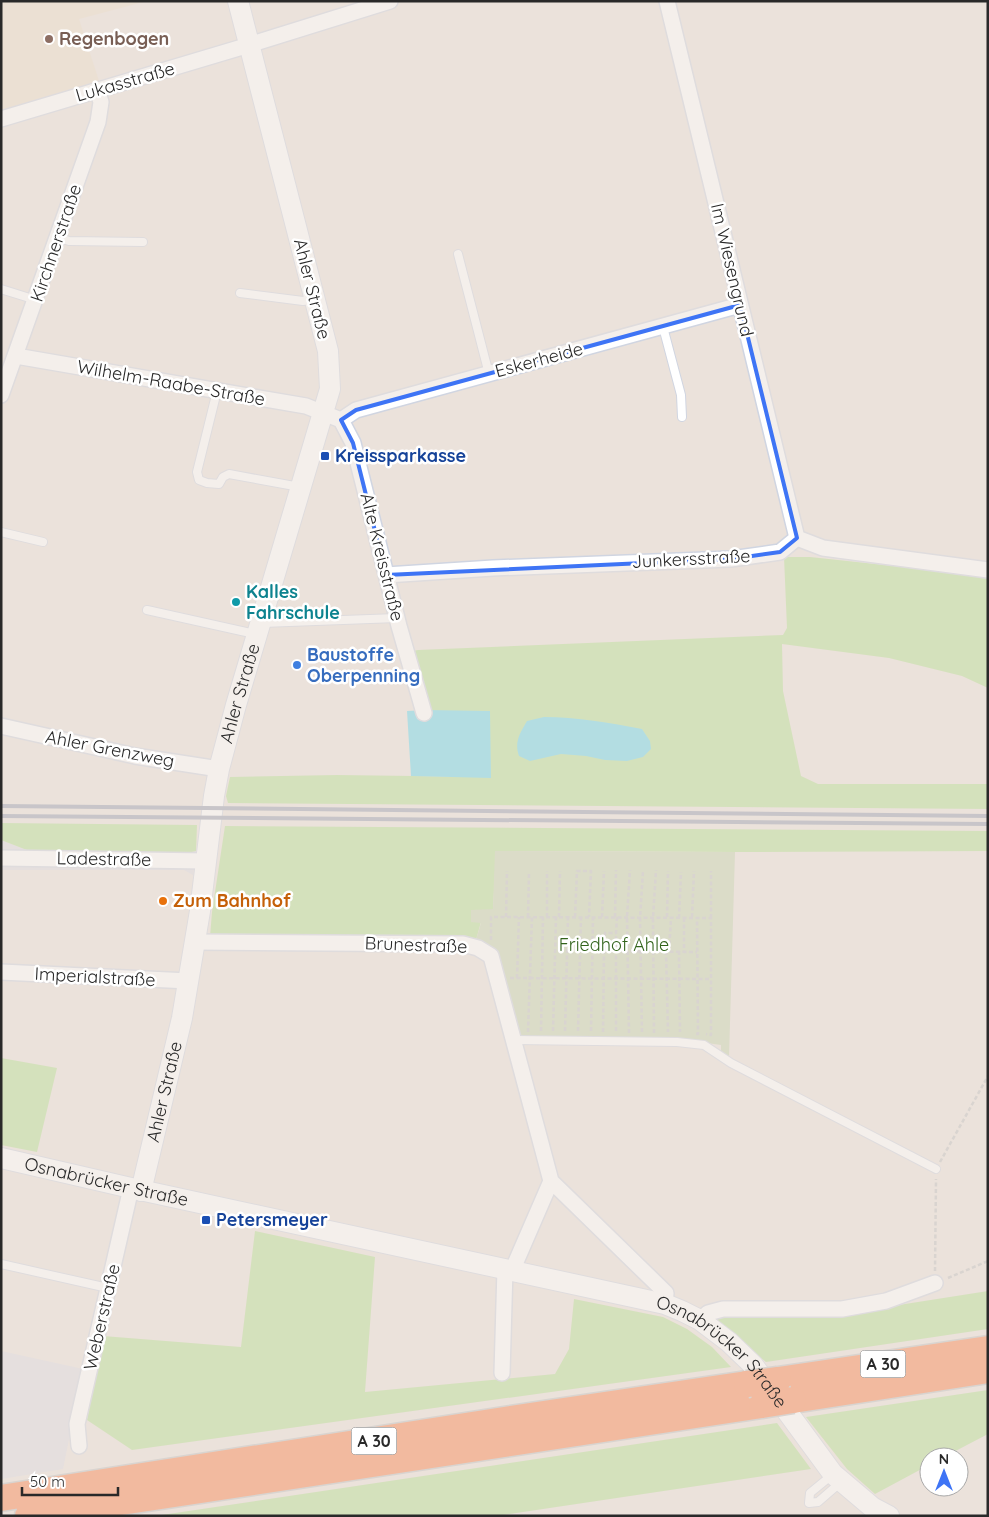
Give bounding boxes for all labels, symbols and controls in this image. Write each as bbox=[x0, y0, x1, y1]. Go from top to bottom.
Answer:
place label: Regenbogen bbox=[59, 27, 169, 50]
marker: Regenbogen bbox=[43, 33, 55, 45]
street label: Lukasstraße bbox=[73, 56, 177, 107]
street label: Kirchnerstraße bbox=[25, 181, 86, 305]
street label: Im Wiesengrund bbox=[706, 201, 759, 339]
street label: Ahler Straße bbox=[289, 236, 336, 342]
street label: Eskerheide bbox=[492, 337, 585, 382]
street label: Wilhelm-Raabe-Straße bbox=[75, 355, 267, 410]
place label: Kreissparkasse bbox=[335, 444, 466, 467]
marker: Kreissparkasse bbox=[319, 450, 331, 462]
street label: Alte Kreisstraße bbox=[355, 491, 409, 623]
street label: Junkersstraße bbox=[631, 544, 751, 573]
place label: Kalles Fahrschule bbox=[246, 580, 340, 624]
marker: Kalles Fahrschule bbox=[230, 596, 242, 608]
street label: Ahler Straße bbox=[214, 641, 265, 746]
place label: Baustoffe Oberpenning bbox=[307, 643, 420, 687]
marker: Baustoffe Oberpenning bbox=[291, 659, 303, 671]
street label: Ahler Grenzweg bbox=[44, 725, 177, 772]
street label: Ladestraße bbox=[56, 846, 152, 871]
place label: Zum Bahnhof bbox=[173, 889, 291, 912]
marker: Zum Bahnhof bbox=[157, 895, 169, 907]
street label: Brunestraße bbox=[364, 931, 468, 958]
park label: Friedhof Ahle bbox=[559, 933, 669, 956]
street label: Imperialstraße bbox=[34, 962, 156, 991]
street label: Ahler Straße bbox=[141, 1039, 187, 1144]
street label: Osnabrücker Straße bbox=[22, 1152, 190, 1211]
place label: Petersmeyer bbox=[216, 1208, 328, 1231]
marker: Petersmeyer bbox=[200, 1214, 212, 1226]
street label: Weberstraße bbox=[78, 1261, 125, 1372]
street label: Osnabrücker Straße bbox=[654, 1290, 793, 1412]
road number: A 30 bbox=[860, 1350, 906, 1378]
road number: A 30 bbox=[352, 1428, 396, 1454]
north arrow bbox=[919, 1447, 969, 1497]
text: N bbox=[939, 1450, 949, 1468]
scale bar bbox=[22, 1464, 119, 1496]
text: 50 m bbox=[30, 1472, 65, 1491]

